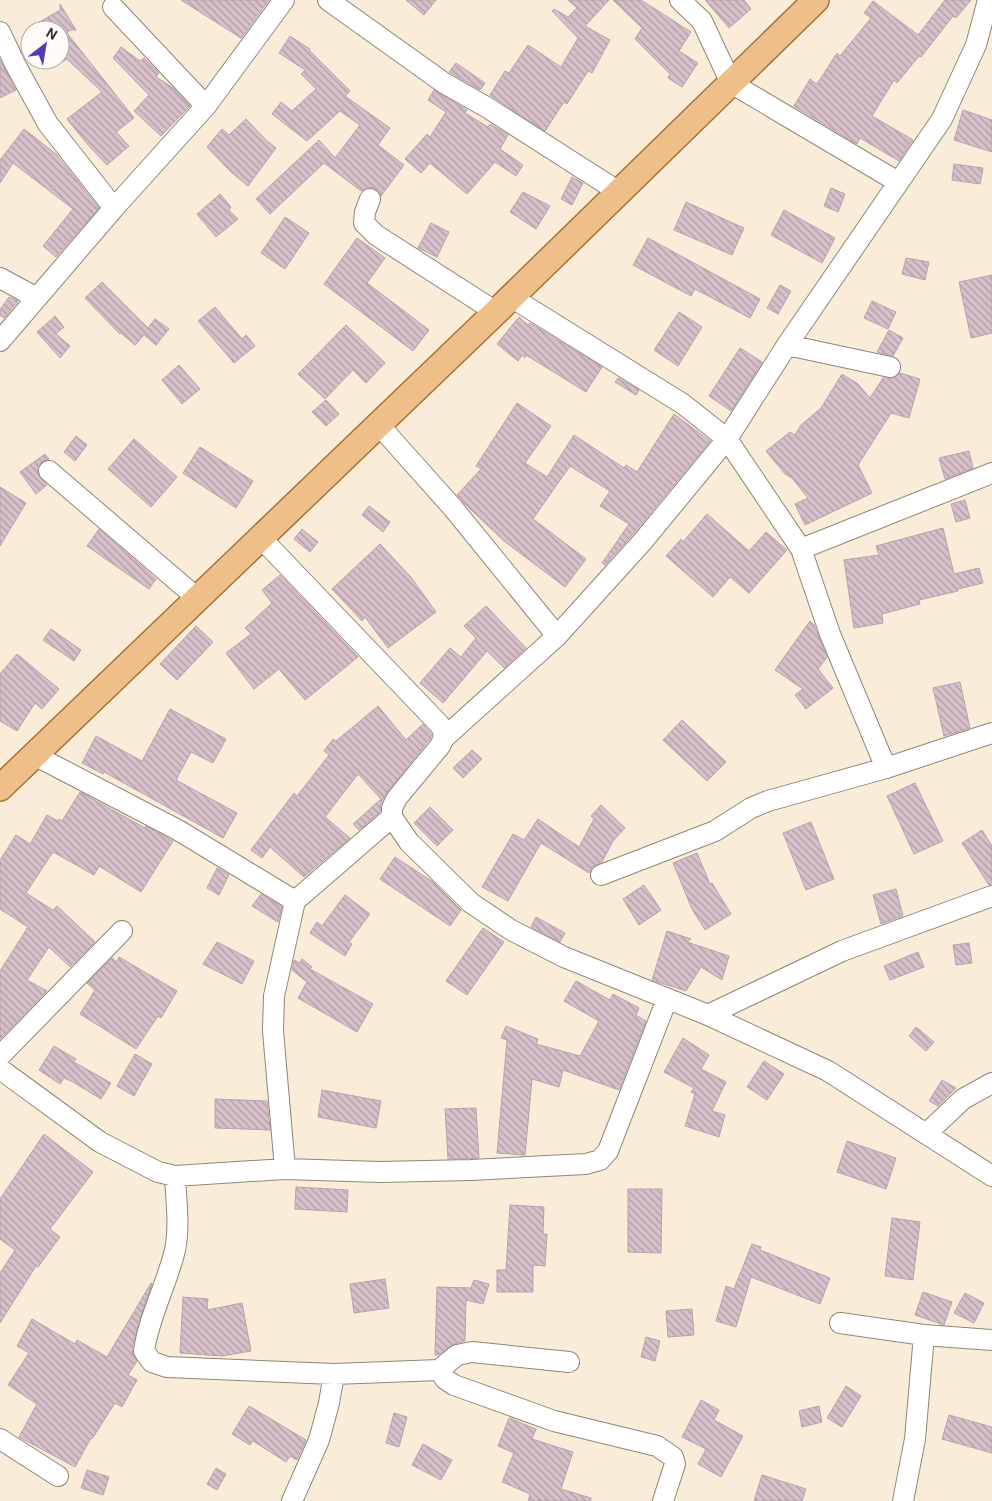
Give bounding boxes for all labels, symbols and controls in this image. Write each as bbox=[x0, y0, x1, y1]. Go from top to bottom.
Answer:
north arrow bbox=[20, 20, 70, 70]
text: N bbox=[43, 24, 60, 43]

